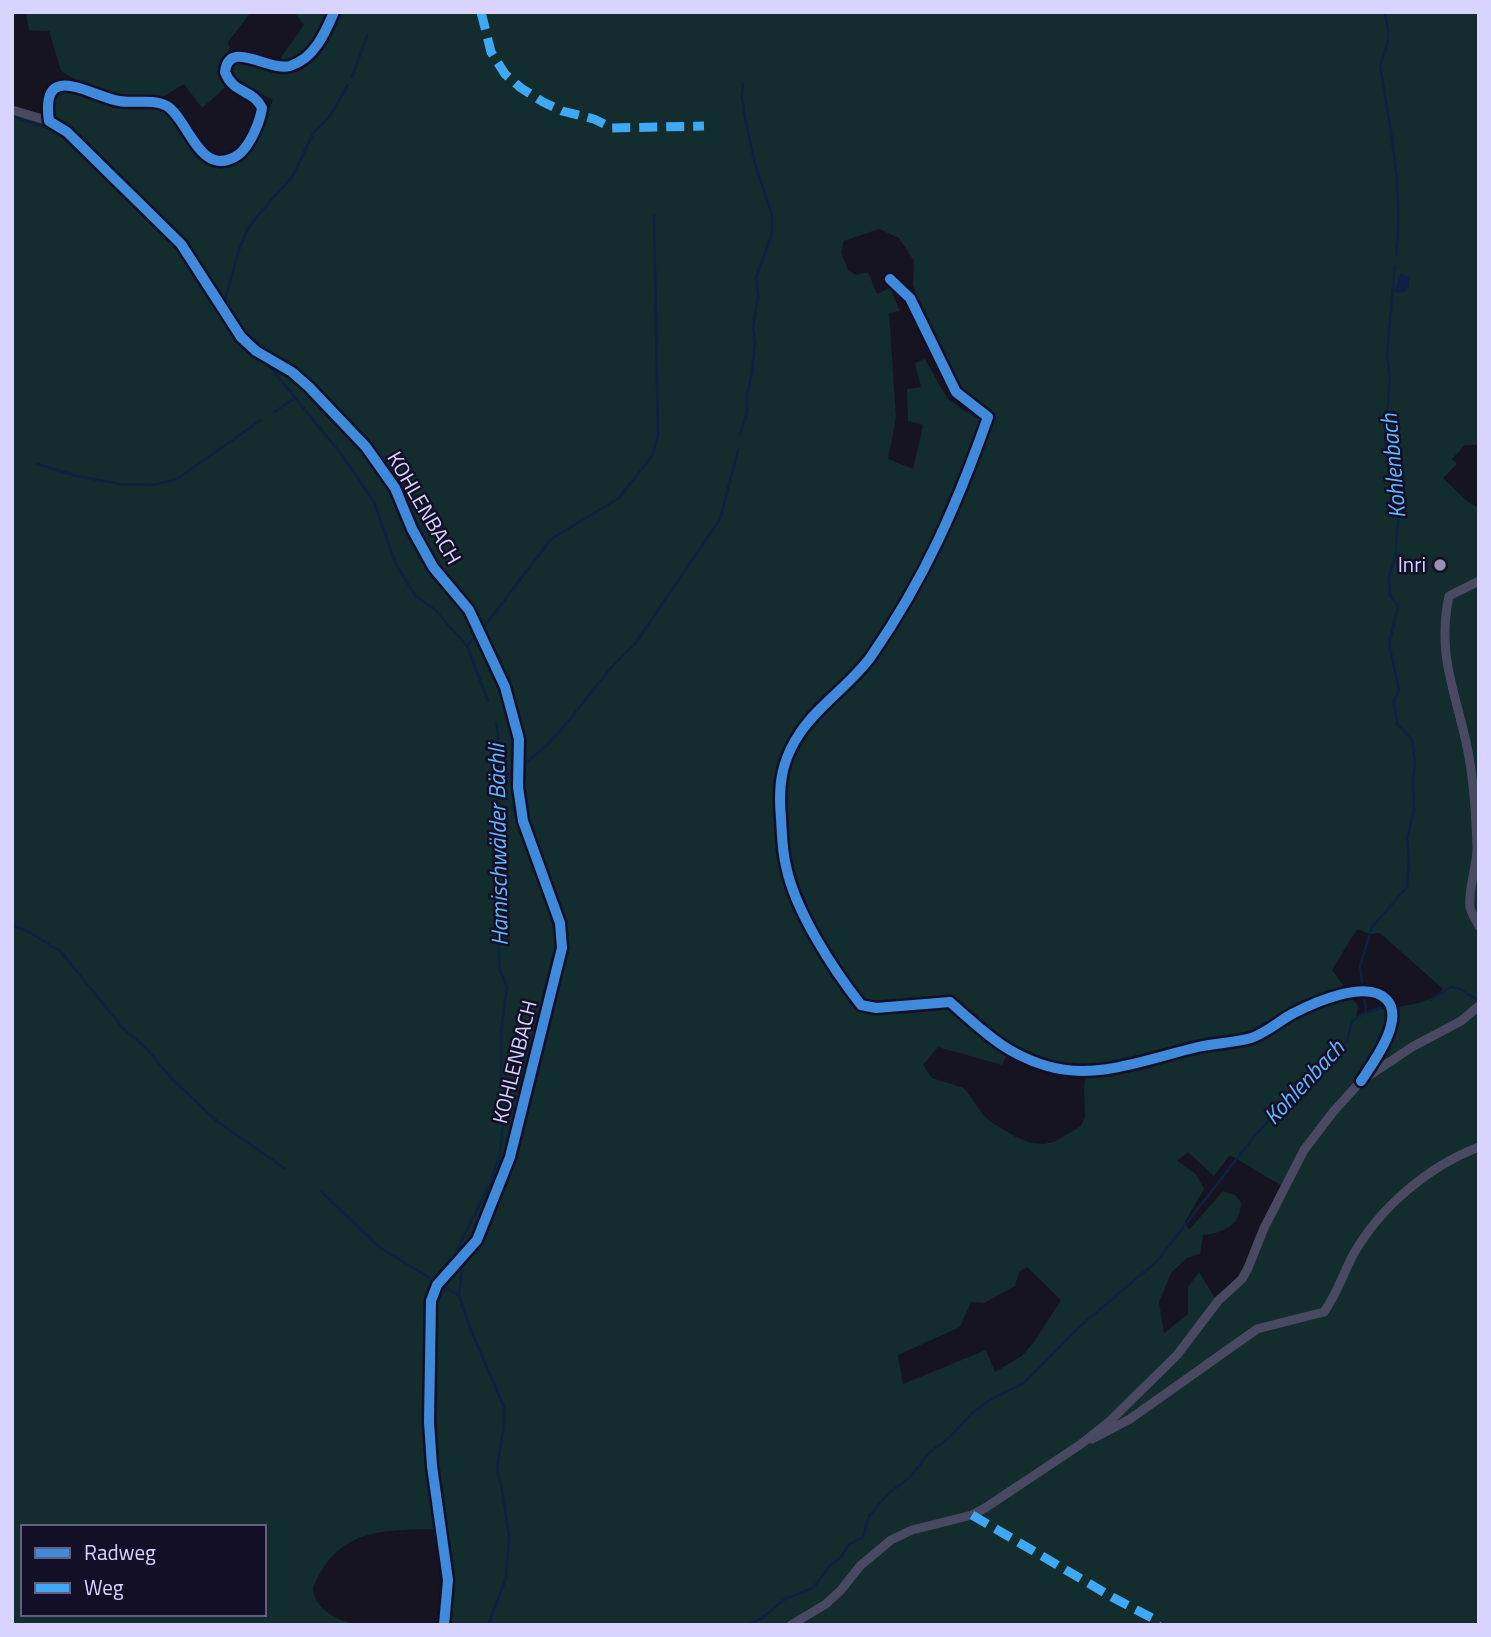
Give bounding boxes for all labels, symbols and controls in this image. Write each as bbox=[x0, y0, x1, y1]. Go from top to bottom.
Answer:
water label: Kohlenbach bbox=[1370, 412, 1415, 520]
street label: KOHLENBACH bbox=[379, 445, 470, 570]
place label: Inri bbox=[1398, 548, 1426, 580]
marker: Inri bbox=[1432, 557, 1448, 573]
water label: Hamischwälder Bächli bbox=[478, 742, 517, 946]
street label: KOHLENBACH bbox=[483, 997, 545, 1127]
water label: Kohlenbach bbox=[1255, 1031, 1353, 1132]
legend bbox=[21, 1525, 266, 1616]
text: Radweg bbox=[84, 1536, 156, 1568]
text: Weg bbox=[84, 1571, 124, 1603]

